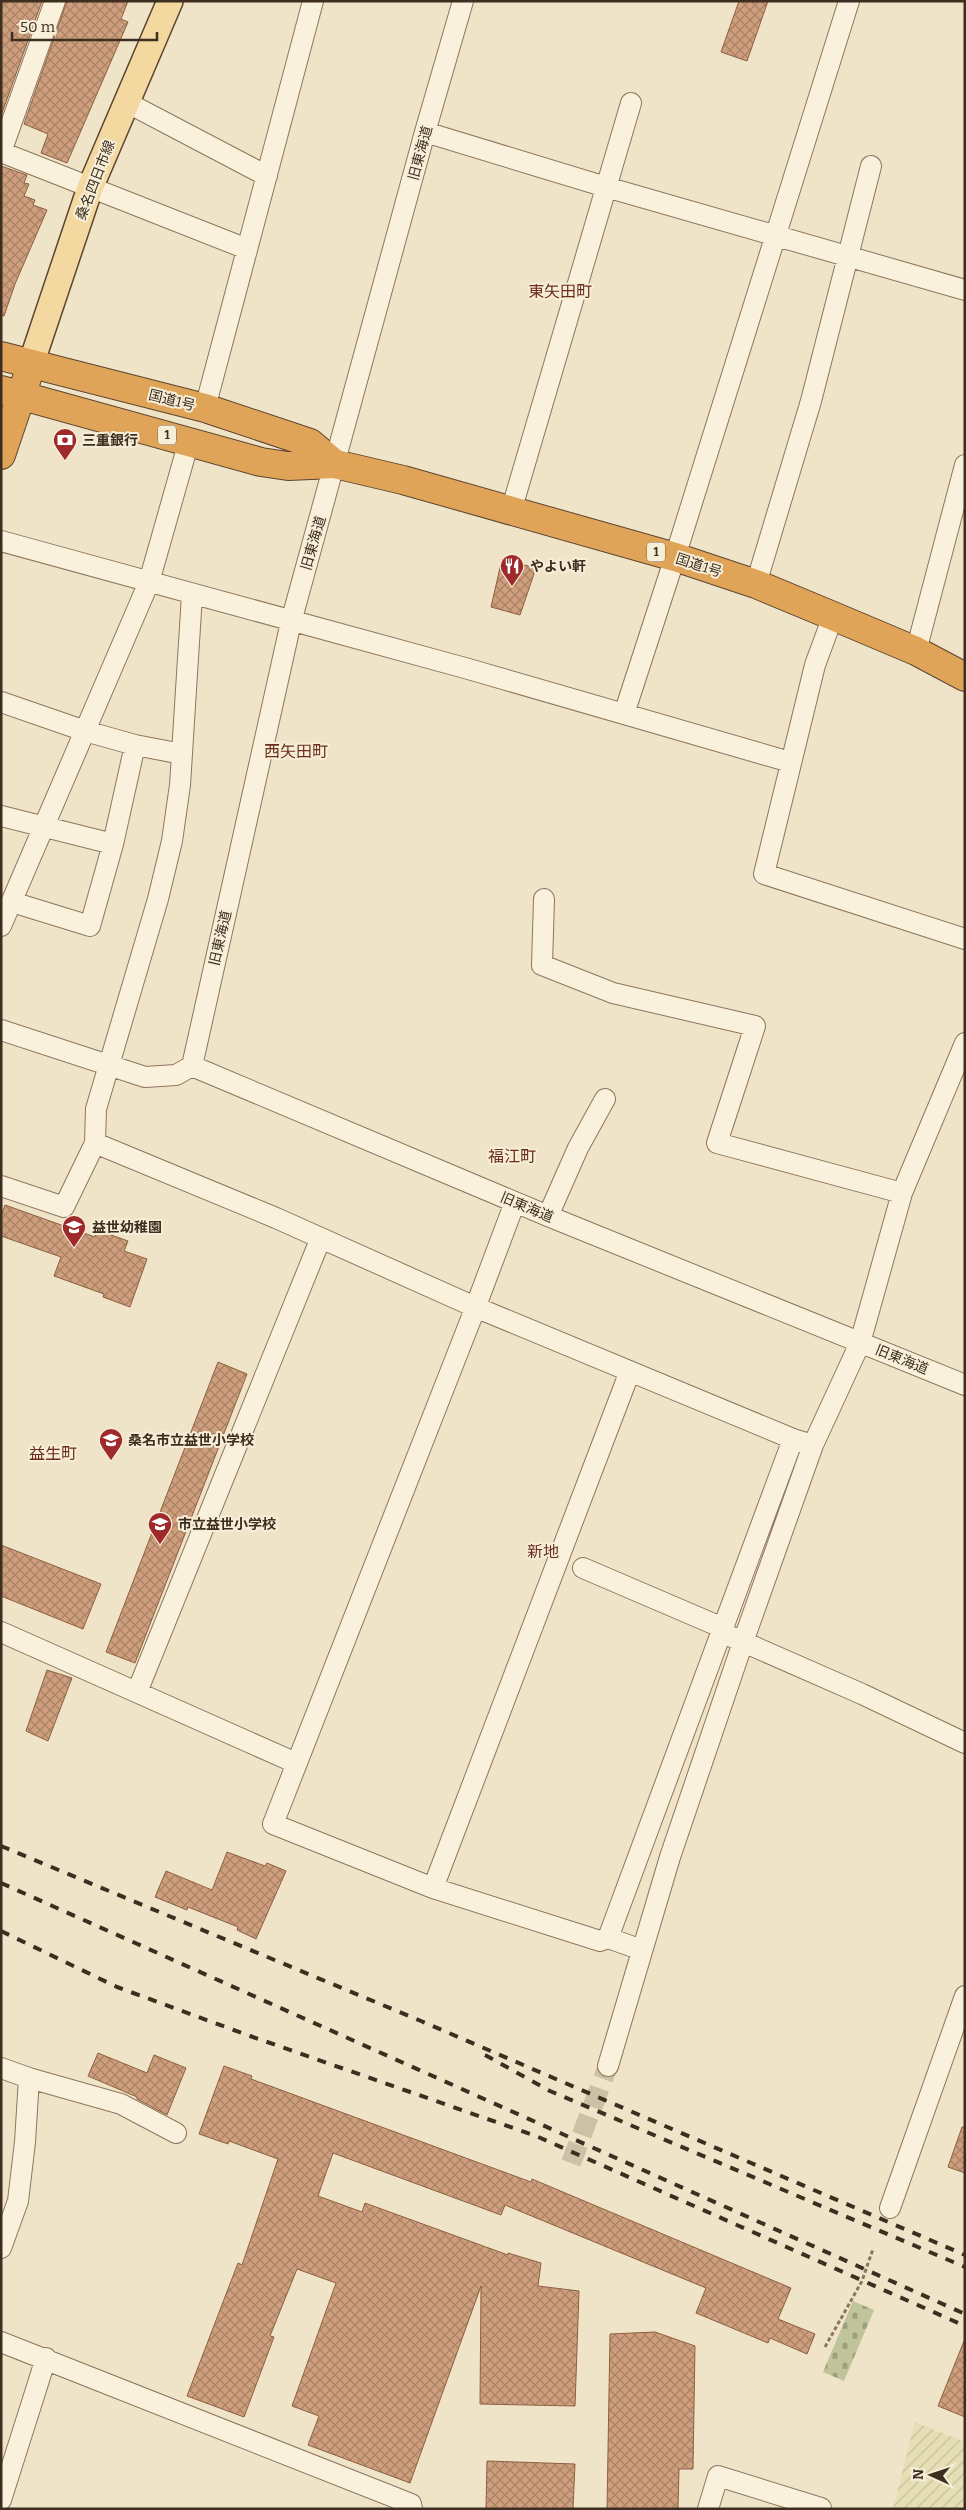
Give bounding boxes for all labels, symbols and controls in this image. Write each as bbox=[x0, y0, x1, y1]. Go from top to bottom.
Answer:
scale bar bbox=[12, 10, 158, 42]
text: 50 m bbox=[20, 18, 56, 36]
street label: 旧東海道 bbox=[405, 124, 436, 182]
street label: 桑名四日市線 bbox=[72, 138, 118, 222]
district label: 東矢田町 bbox=[528, 282, 592, 301]
street label: 国道1号 bbox=[147, 386, 197, 415]
road number: 1 bbox=[158, 426, 176, 444]
bank icon: 三重銀行 bbox=[52, 427, 78, 461]
place label: 三重銀行 bbox=[82, 432, 138, 449]
street label: 旧東海道 bbox=[298, 514, 329, 572]
road number: 1 bbox=[647, 542, 665, 562]
street label: 国道1号 bbox=[674, 550, 724, 581]
restaurant icon: やよい軒 bbox=[499, 553, 525, 587]
place label: やよい軒 bbox=[530, 558, 586, 575]
district label: 西矢田町 bbox=[264, 742, 328, 761]
street label: 旧東海道 bbox=[206, 909, 235, 967]
district label: 福江町 bbox=[488, 1147, 536, 1166]
street label: 旧東海道 bbox=[498, 1189, 556, 1226]
school or university icon: 益世幼稚園 bbox=[61, 1214, 87, 1248]
place label: 益世幼稚園 bbox=[92, 1219, 162, 1236]
street label: 旧東海道 bbox=[873, 1341, 931, 1378]
school or university icon: 桑名市立益世小学校 bbox=[98, 1427, 124, 1461]
place label: 桑名市立益世小学校 bbox=[128, 1432, 254, 1449]
district label: 益生町 bbox=[29, 1444, 77, 1463]
school or university icon: 市立益世小学校 bbox=[147, 1511, 173, 1545]
place label: 市立益世小学校 bbox=[178, 1516, 276, 1533]
district label: 新地 bbox=[527, 1542, 559, 1561]
north arrow bbox=[906, 2450, 956, 2500]
text: N bbox=[910, 2468, 927, 2480]

